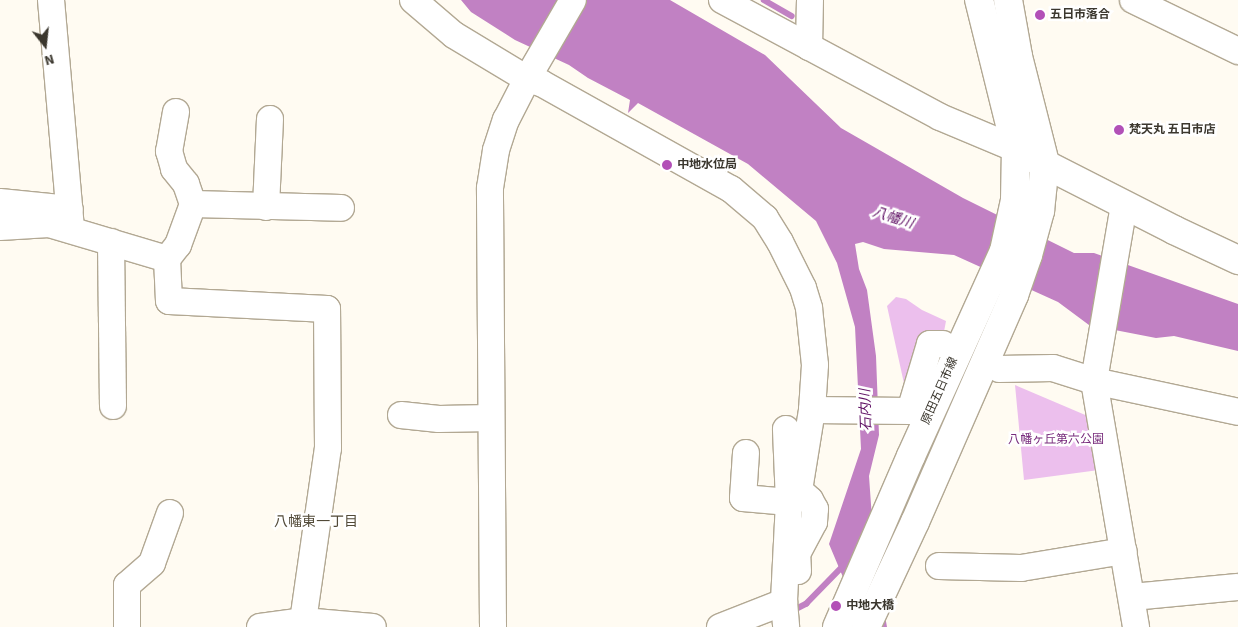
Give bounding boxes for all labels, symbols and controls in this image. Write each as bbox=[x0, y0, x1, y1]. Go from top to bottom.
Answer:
place label: 五日市落合 bbox=[1050, 8, 1110, 22]
marker: 五日市落合 bbox=[1034, 9, 1046, 21]
north arrow bbox=[20, 20, 70, 70]
text: N bbox=[42, 49, 56, 70]
place label: 梵天丸 五日市店 bbox=[1129, 123, 1215, 137]
marker: 梵天丸 五日市店 bbox=[1113, 124, 1125, 136]
place label: 中地水位局 bbox=[677, 158, 737, 172]
marker: 中地水位局 bbox=[661, 159, 673, 171]
water label: 八幡川 bbox=[870, 204, 916, 232]
street label: 原田五日市線 bbox=[919, 355, 961, 427]
water label: 石内川 bbox=[857, 389, 875, 431]
park label: 八幡ヶ丘第六公園 bbox=[1008, 433, 1104, 447]
district label: 八幡東一丁目 bbox=[274, 514, 358, 530]
place label: 中地大橋 bbox=[846, 599, 894, 613]
marker: 中地大橋 bbox=[830, 600, 842, 612]

